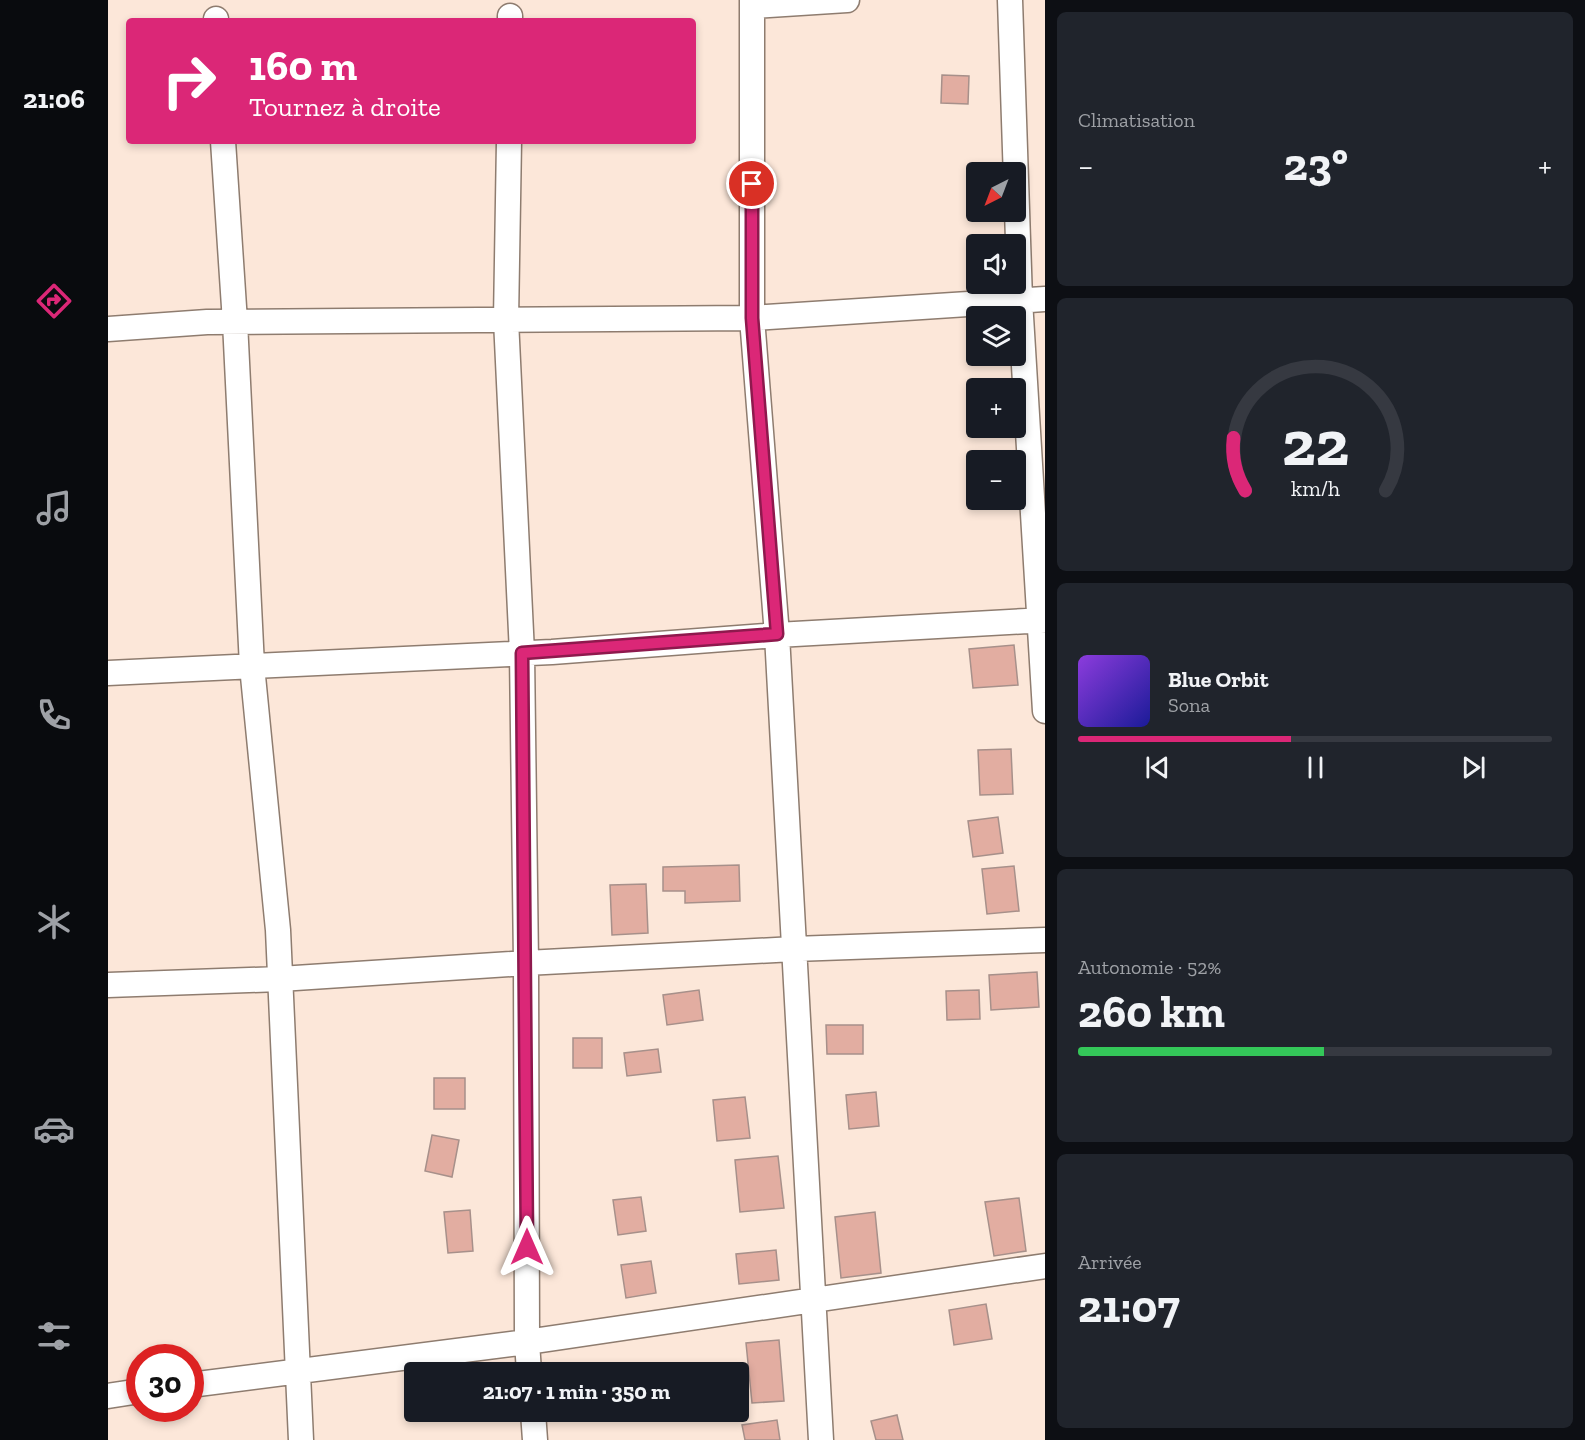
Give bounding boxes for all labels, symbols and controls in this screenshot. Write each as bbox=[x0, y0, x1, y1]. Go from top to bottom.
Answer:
text: 160 m bbox=[249, 40, 357, 91]
icon: right bbox=[150, 42, 228, 120]
text: 21:06 bbox=[23, 83, 85, 115]
text: Tournez à droite bbox=[249, 91, 441, 123]
text: Climatisation bbox=[1078, 108, 1195, 132]
text: 23° bbox=[1284, 138, 1348, 192]
text: − bbox=[1078, 146, 1093, 185]
text: + bbox=[1538, 146, 1552, 185]
pin bbox=[726, 158, 777, 209]
north arrow bbox=[966, 162, 1026, 222]
map controls bbox=[966, 162, 1026, 510]
icon: arrive bbox=[735, 167, 768, 200]
button: sound bbox=[966, 234, 1026, 294]
icon: directions bbox=[33, 280, 75, 322]
button: layers bbox=[966, 306, 1026, 366]
button: + bbox=[966, 378, 1026, 438]
text: 22 bbox=[1281, 407, 1349, 482]
button: − bbox=[966, 450, 1026, 510]
text: km/h bbox=[1291, 477, 1339, 502]
icon: music bbox=[33, 487, 75, 529]
text: Blue Orbit bbox=[1168, 666, 1268, 693]
text: Sona bbox=[1168, 693, 1210, 717]
icon: phone bbox=[33, 694, 75, 736]
icon: previous bbox=[1141, 751, 1174, 784]
icon: pause bbox=[1299, 751, 1332, 784]
icon: next bbox=[1457, 751, 1490, 784]
icon: climate bbox=[33, 901, 75, 943]
text: Autonomie · 52% bbox=[1078, 955, 1221, 979]
text: 260 km bbox=[1078, 985, 1225, 1039]
icon: car bbox=[33, 1108, 75, 1150]
position arrow bbox=[495, 1215, 559, 1279]
text: Arrivée bbox=[1078, 1250, 1142, 1274]
text: 21:07 bbox=[1078, 1280, 1180, 1334]
icon: filters bbox=[33, 1315, 75, 1357]
speed limit sign: 30 bbox=[126, 1344, 204, 1422]
text: 21:07 · 1 min · 350 m bbox=[483, 1378, 670, 1405]

